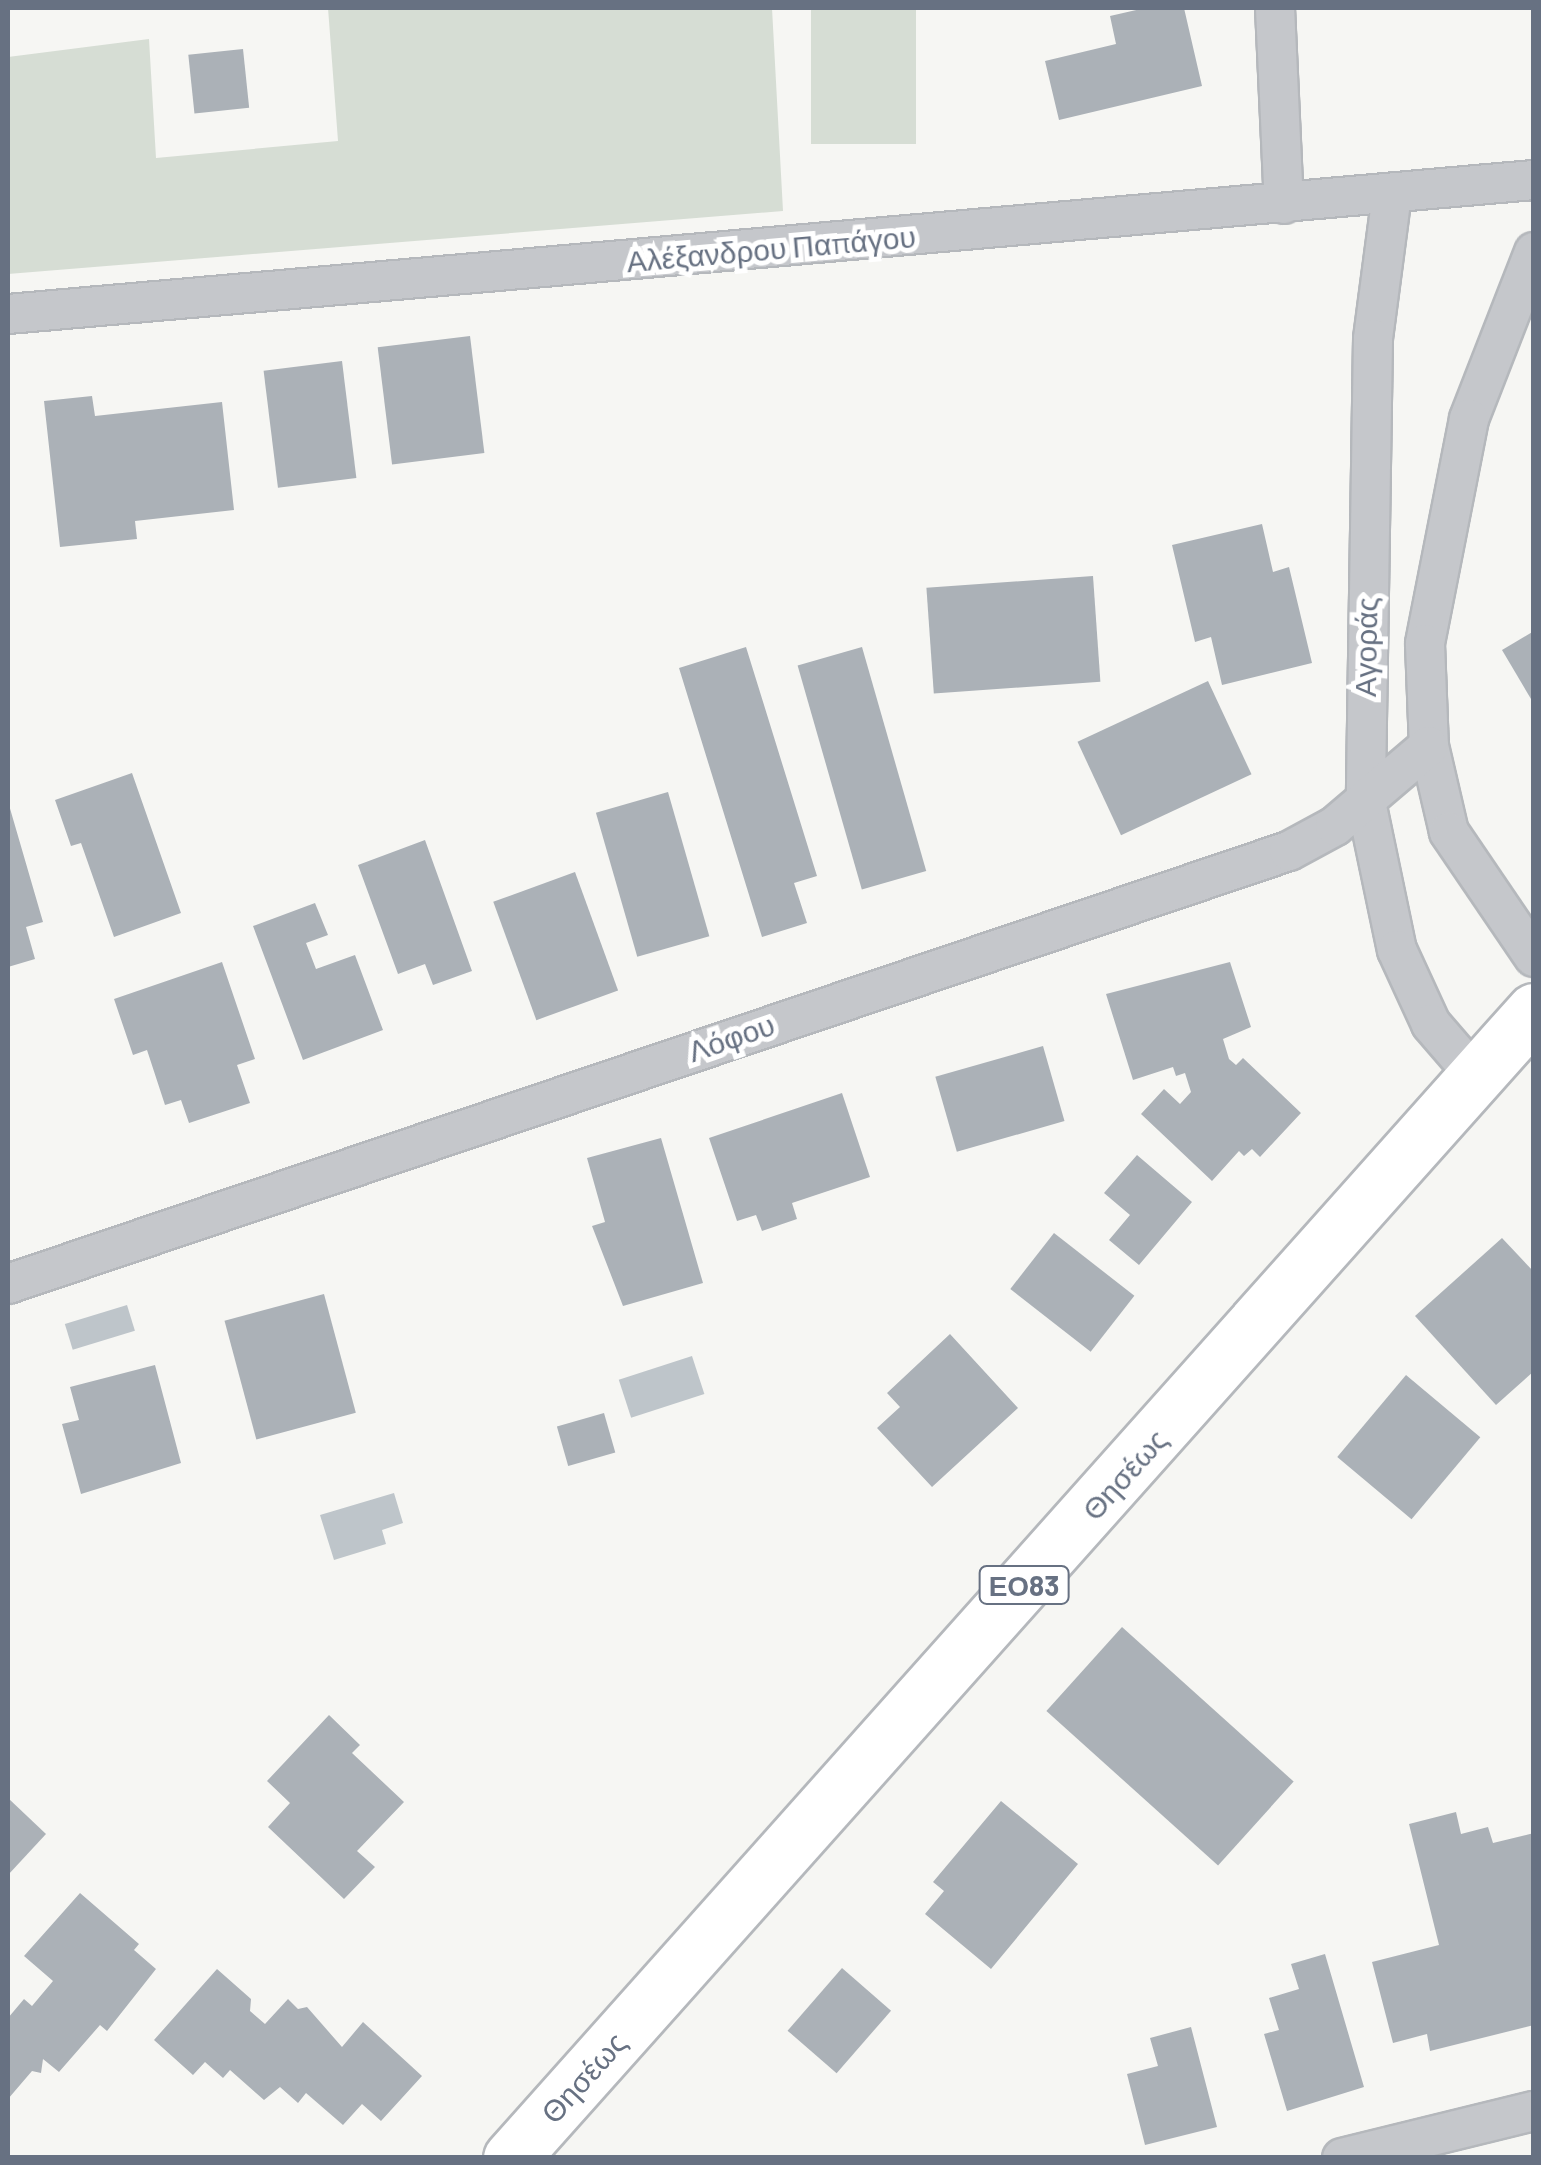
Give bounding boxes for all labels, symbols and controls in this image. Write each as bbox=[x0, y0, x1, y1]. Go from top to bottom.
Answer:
street label: Αλέξανδρου Παπάγου bbox=[625, 217, 917, 279]
street label: Αγοράς bbox=[1346, 597, 1384, 697]
street label: Λόφου bbox=[683, 1005, 779, 1069]
street label: Θησέως bbox=[1074, 1421, 1174, 1527]
road number: ΕΟ83 bbox=[976, 1562, 1072, 1608]
street label: Θησέως bbox=[533, 2024, 633, 2130]

